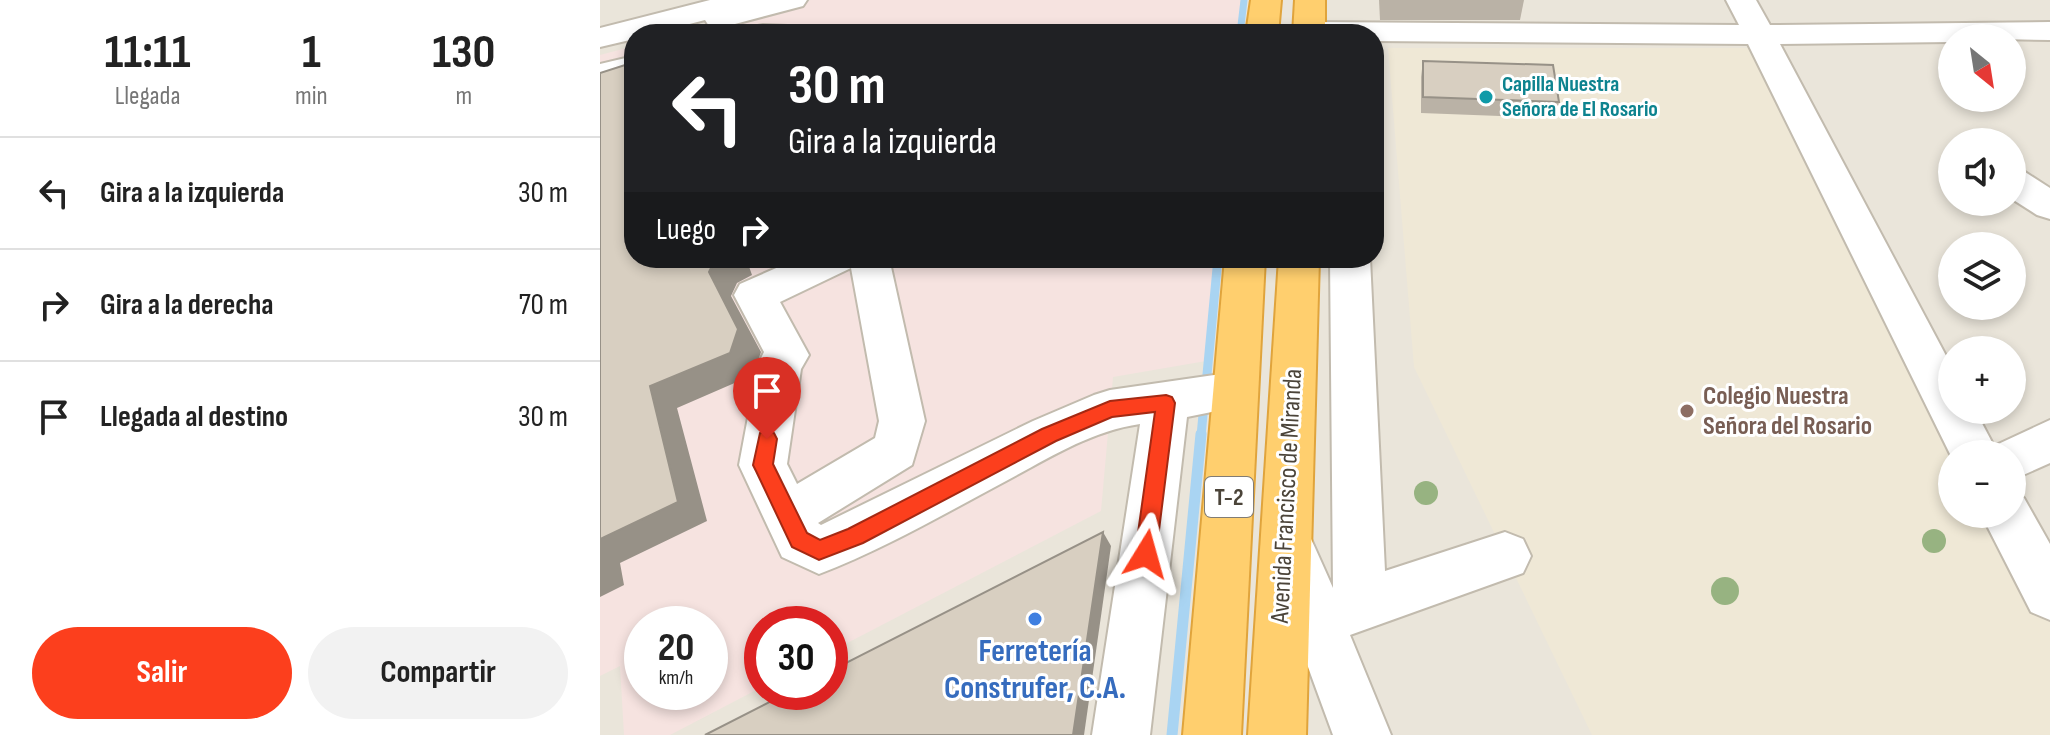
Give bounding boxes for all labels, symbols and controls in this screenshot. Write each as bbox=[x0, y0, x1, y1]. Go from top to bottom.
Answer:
text: 11:11 bbox=[105, 24, 191, 81]
text: 1 bbox=[302, 24, 321, 81]
text: 130 bbox=[432, 24, 495, 81]
north arrow bbox=[1938, 24, 2026, 112]
map controls bbox=[1938, 24, 2026, 528]
text: 30 m bbox=[788, 53, 886, 120]
icon: left bbox=[656, 56, 760, 160]
place label: Capilla Nuestra Señora de El Rosario bbox=[1502, 71, 1658, 123]
text: Llegada bbox=[115, 81, 180, 112]
text: min bbox=[295, 81, 328, 112]
text: m bbox=[456, 81, 472, 112]
marker: Capilla Nuestra Señora de El Rosario bbox=[1477, 88, 1495, 106]
text: Gira a la izquierda bbox=[788, 121, 997, 164]
button: sound bbox=[1938, 128, 2026, 216]
icon: left bbox=[32, 171, 76, 215]
text: Gira a la izquierda bbox=[100, 175, 284, 211]
text: 30 m bbox=[518, 175, 568, 211]
icon: right bbox=[732, 208, 776, 252]
text: Luego bbox=[656, 212, 716, 248]
button: layers bbox=[1938, 232, 2026, 320]
icon: right bbox=[32, 283, 76, 327]
text: Gira a la derecha bbox=[100, 287, 274, 323]
text: 70 m bbox=[519, 287, 568, 323]
button: + bbox=[1938, 336, 2026, 424]
pin bbox=[733, 357, 801, 439]
street label: Avenida Francisco de Miranda bbox=[1265, 368, 1309, 625]
icon: arrive bbox=[745, 369, 789, 413]
place label: Colegio Nuestra Señora del Rosario bbox=[1703, 381, 1872, 442]
icon: arrive bbox=[32, 395, 76, 439]
text: Llegada al destino bbox=[100, 399, 288, 435]
text: 30 m bbox=[518, 399, 568, 435]
marker: Colegio Nuestra Señora del Rosario bbox=[1678, 402, 1696, 420]
button: − bbox=[1938, 440, 2026, 528]
road number: T-2 bbox=[1205, 477, 1253, 517]
position arrow bbox=[1104, 512, 1188, 596]
speed limit sign: 30 bbox=[744, 606, 848, 710]
marker: Ferretería Construfer, C.A. bbox=[1026, 610, 1044, 628]
text: 20 bbox=[658, 624, 694, 672]
button: Salir bbox=[32, 627, 292, 719]
button: Compartir bbox=[308, 627, 568, 719]
place label: Ferretería Construfer, C.A. bbox=[944, 632, 1126, 708]
text: km/h bbox=[659, 666, 693, 690]

